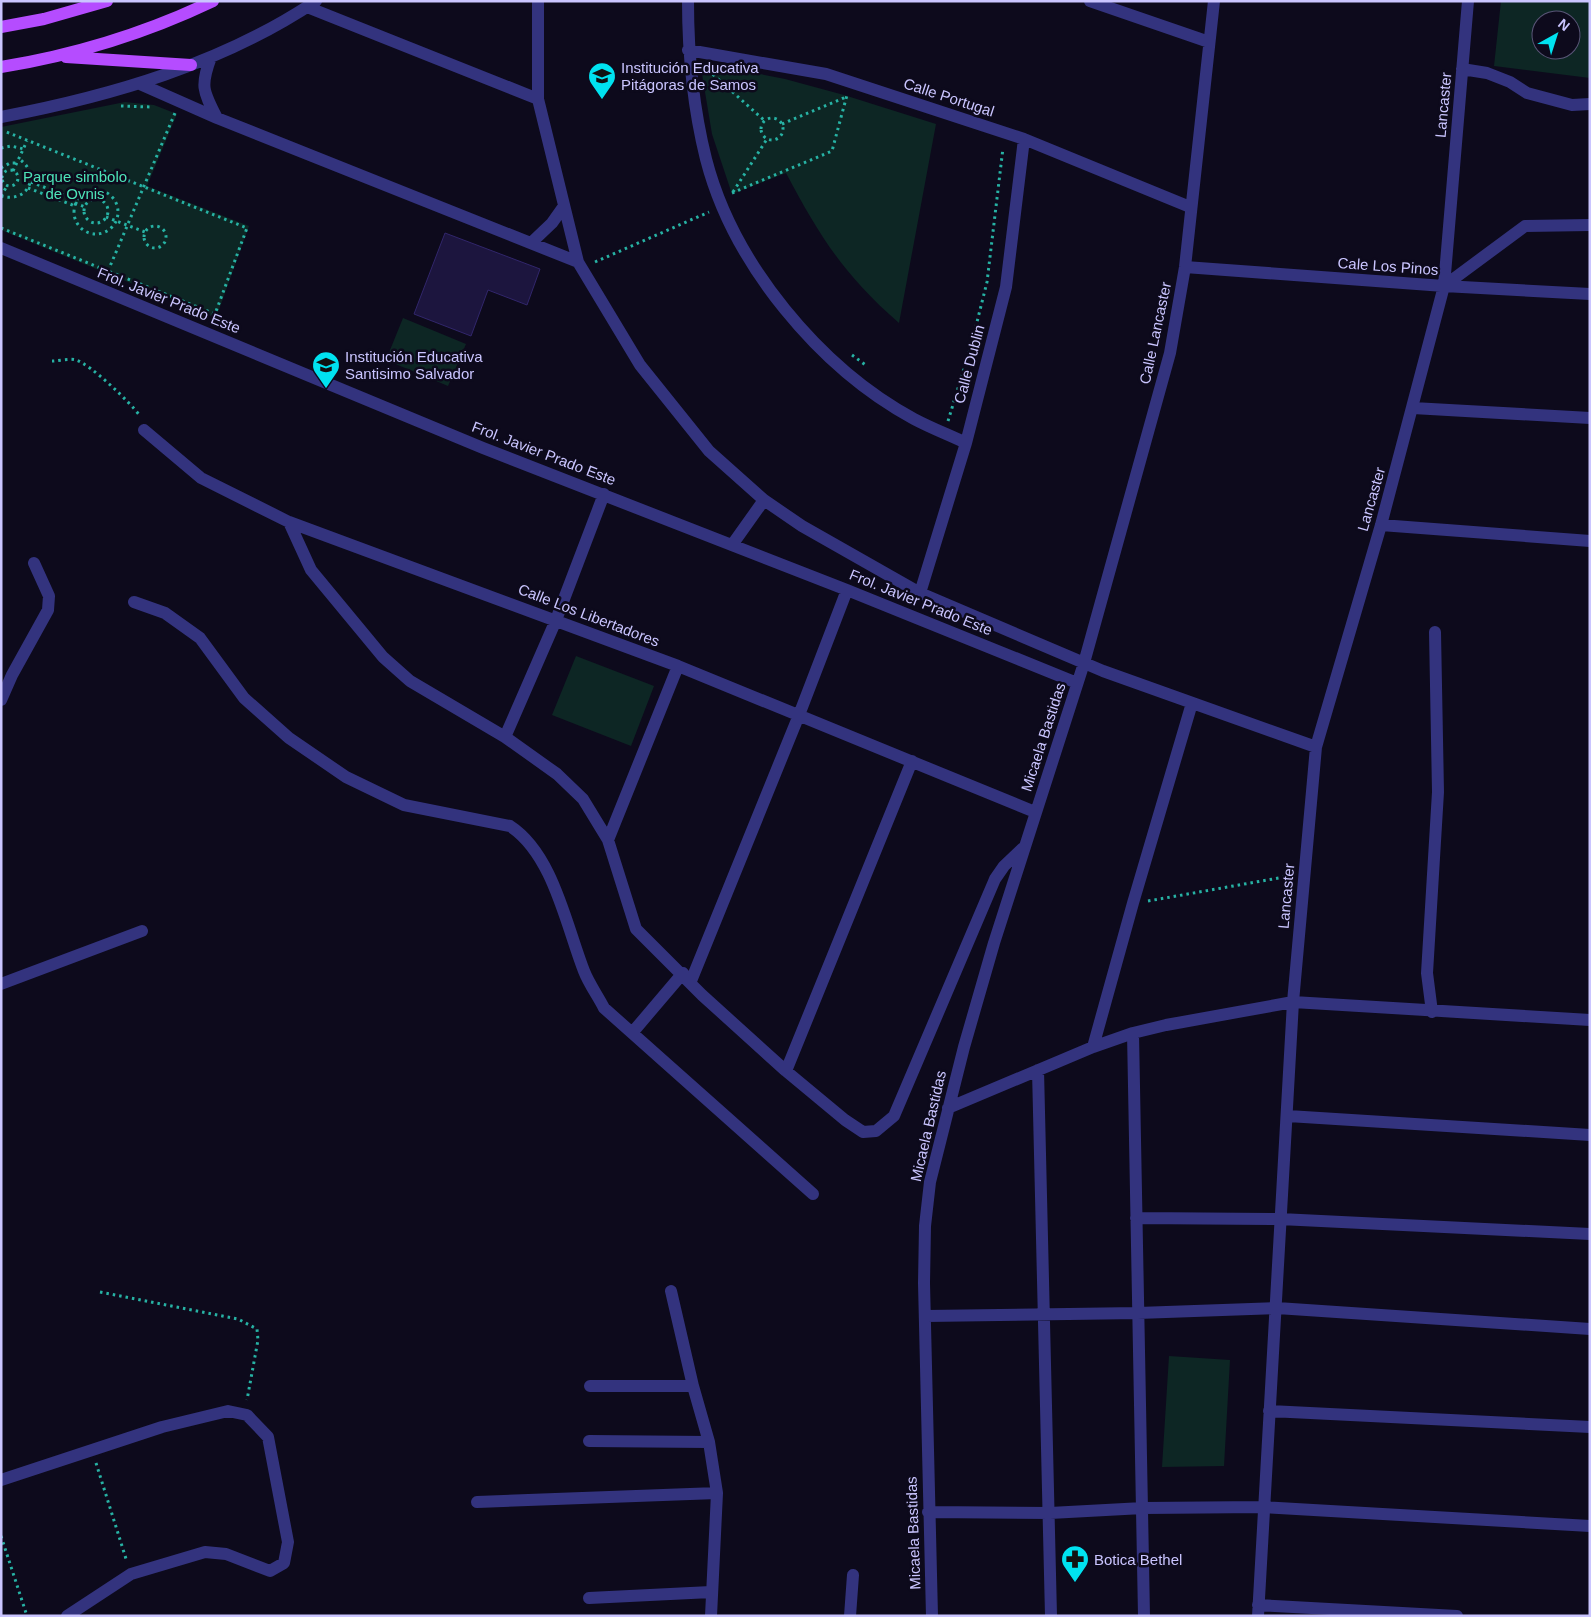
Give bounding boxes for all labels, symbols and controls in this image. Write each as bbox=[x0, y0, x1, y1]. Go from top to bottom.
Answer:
north arrow bbox=[1531, 10, 1581, 60]
text: N bbox=[1555, 15, 1573, 34]
place label: Institución Educativa Pitágoras de Samos bbox=[621, 59, 759, 93]
school or university icon: Institución Educativa Pitágoras de Samos bbox=[587, 61, 617, 100]
street label: Lancaster bbox=[1432, 71, 1454, 139]
street label: Calle Portugal bbox=[902, 74, 996, 120]
park label: Parque simbolo de Ovnis bbox=[23, 168, 127, 202]
street label: Cale Los Pinos bbox=[1337, 254, 1439, 278]
street label: Frol. Javier Prado Este bbox=[95, 264, 243, 336]
street label: Calle Lancaster bbox=[1136, 280, 1174, 386]
street label: Calle Dublin bbox=[950, 323, 988, 405]
place label: Institución Educativa Santisimo Salvador bbox=[345, 348, 483, 382]
school or university icon: Institución Educativa Santisimo Salvador bbox=[311, 350, 341, 389]
street label: Frol. Javier Prado Este bbox=[470, 418, 618, 488]
street label: Lancaster bbox=[1354, 465, 1388, 533]
street label: Frol. Javier Prado Este bbox=[847, 566, 995, 638]
street label: Calle Los Libertadores bbox=[516, 580, 662, 650]
street label: Micaela Bastidas bbox=[1017, 680, 1069, 794]
street label: Lancaster bbox=[1275, 862, 1297, 930]
street label: Micaela Bastidas bbox=[907, 1069, 949, 1183]
street label: Micaela Bastidas bbox=[903, 1476, 923, 1590]
pharmacy icon: Botica Bethel bbox=[1060, 1544, 1090, 1583]
place label: Botica Bethel bbox=[1094, 1551, 1182, 1568]

